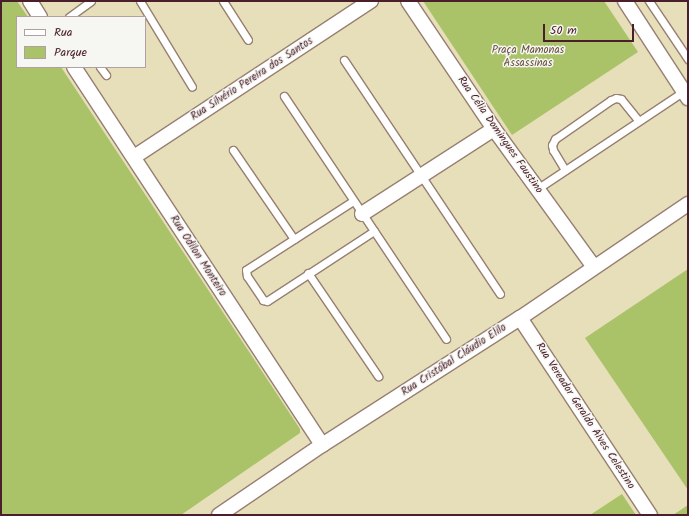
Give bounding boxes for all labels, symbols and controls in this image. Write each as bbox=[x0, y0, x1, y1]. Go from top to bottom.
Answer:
legend bbox=[16, 16, 146, 68]
scale bar bbox=[545, 16, 636, 42]
text: 50 m bbox=[550, 21, 577, 40]
text: Rua bbox=[54, 23, 72, 42]
street label: Rua Silvério Pereira dos Santos bbox=[188, 34, 316, 124]
text: Parque bbox=[54, 43, 87, 62]
park label: Praça Mamonas Assassinas bbox=[492, 44, 564, 70]
street label: Rua Célia Domingues Faustino bbox=[454, 74, 546, 196]
street label: Rua Odilon Monteiro bbox=[167, 213, 229, 299]
street label: Rua Cristóbal Cláudio Elilo bbox=[399, 321, 509, 399]
street label: Rua Vereador Geraldo Alves Celestino bbox=[533, 340, 637, 492]

